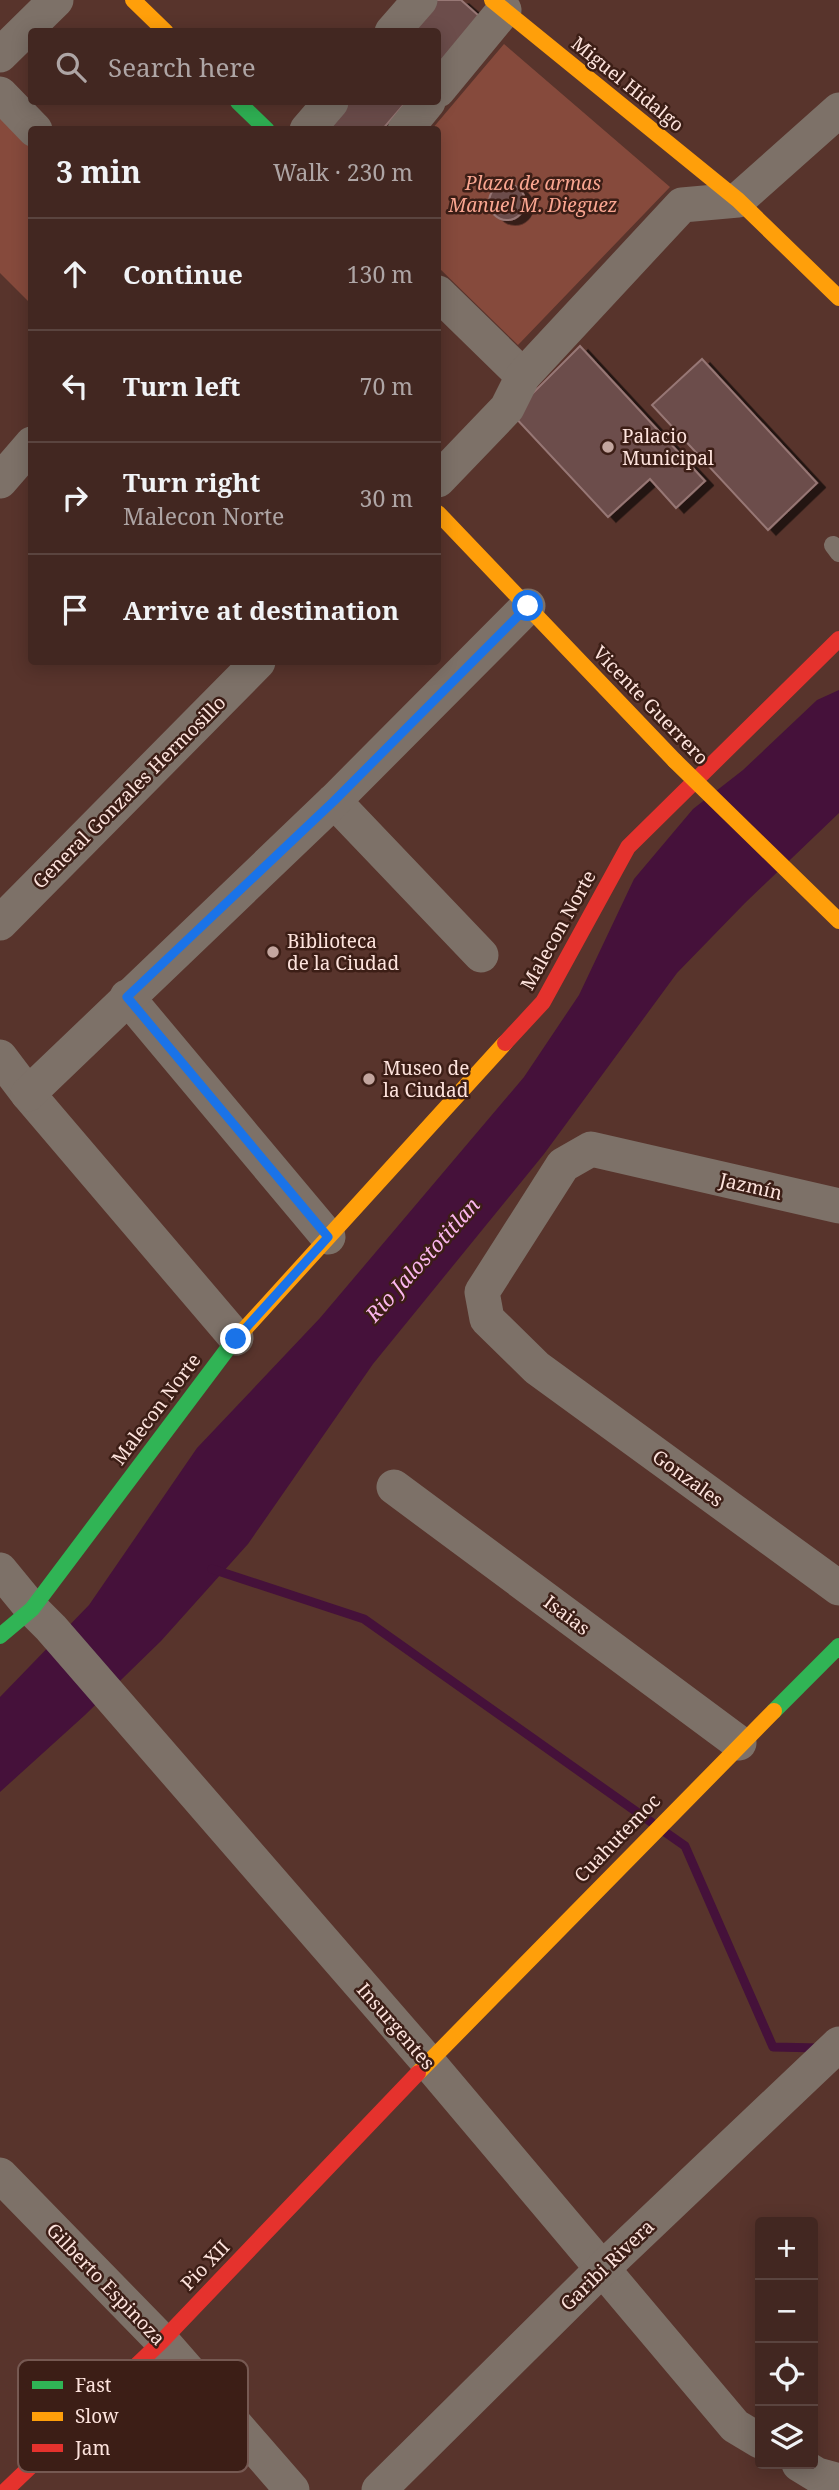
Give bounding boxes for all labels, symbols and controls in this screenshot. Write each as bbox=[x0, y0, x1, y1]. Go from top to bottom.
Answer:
search box bbox=[28, 28, 441, 105]
street label: Miguel Hidalgo bbox=[566, 31, 690, 137]
icon: search bbox=[52, 48, 90, 86]
text: Search here bbox=[108, 49, 256, 85]
text: 3 min bbox=[56, 151, 141, 192]
text: Walk · 230 m bbox=[273, 156, 413, 188]
park label: Plaza de armas Manuel M. Dieguez bbox=[447, 170, 618, 218]
icon: ahead bbox=[56, 255, 94, 293]
text: Continue bbox=[123, 256, 243, 292]
text: 130 m bbox=[347, 258, 413, 290]
icon: left bbox=[56, 367, 94, 405]
text: Turn left bbox=[123, 368, 240, 404]
text: 70 m bbox=[360, 370, 413, 402]
place label: Palacio Municipal bbox=[622, 423, 714, 471]
marker: Palacio Municipal bbox=[600, 439, 616, 455]
text: Turn right bbox=[123, 464, 260, 500]
icon: right bbox=[56, 479, 94, 517]
text: 30 m bbox=[360, 482, 413, 514]
text: Malecon Norte bbox=[123, 500, 284, 532]
route start bbox=[512, 590, 543, 621]
icon: arrive bbox=[56, 591, 94, 629]
text: Arrive at destination bbox=[123, 592, 399, 628]
street label: Vicente Guerrero bbox=[587, 640, 715, 770]
street label: General Gonzales Hermosillo bbox=[27, 690, 231, 894]
street label: Malecon Norte bbox=[514, 865, 602, 995]
place label: Biblioteca de la Ciudad bbox=[287, 928, 399, 976]
marker: Biblioteca de la Ciudad bbox=[265, 944, 281, 960]
place label: Museo de la Ciudad bbox=[383, 1055, 469, 1103]
marker: Museo de la Ciudad bbox=[361, 1071, 377, 1087]
street label: Jazmín bbox=[716, 1166, 785, 1206]
water label: Rio Jalostotitlan bbox=[358, 1191, 486, 1328]
route end bbox=[220, 1323, 251, 1354]
street label: Malecon Norte bbox=[105, 1348, 207, 1470]
street label: Gonzales bbox=[647, 1443, 729, 1513]
street label: Isaias bbox=[539, 1589, 595, 1641]
street label: Cuahutemoc bbox=[568, 1788, 666, 1888]
street label: Insurgentes bbox=[351, 1977, 441, 2075]
street label: Garibi Rivera bbox=[554, 2214, 660, 2316]
street label: Gilberto Espinoza bbox=[41, 2217, 171, 2351]
map controls bbox=[755, 2217, 818, 2469]
button: + bbox=[755, 2217, 818, 2280]
street label: Pio XII bbox=[175, 2234, 235, 2296]
button: − bbox=[755, 2280, 818, 2343]
button: locate bbox=[755, 2343, 818, 2406]
legend bbox=[18, 2360, 248, 2472]
text: Fast bbox=[75, 2372, 112, 2398]
text: Slow bbox=[75, 2403, 119, 2429]
button: layers bbox=[755, 2406, 818, 2469]
text: Jam bbox=[74, 2435, 110, 2461]

